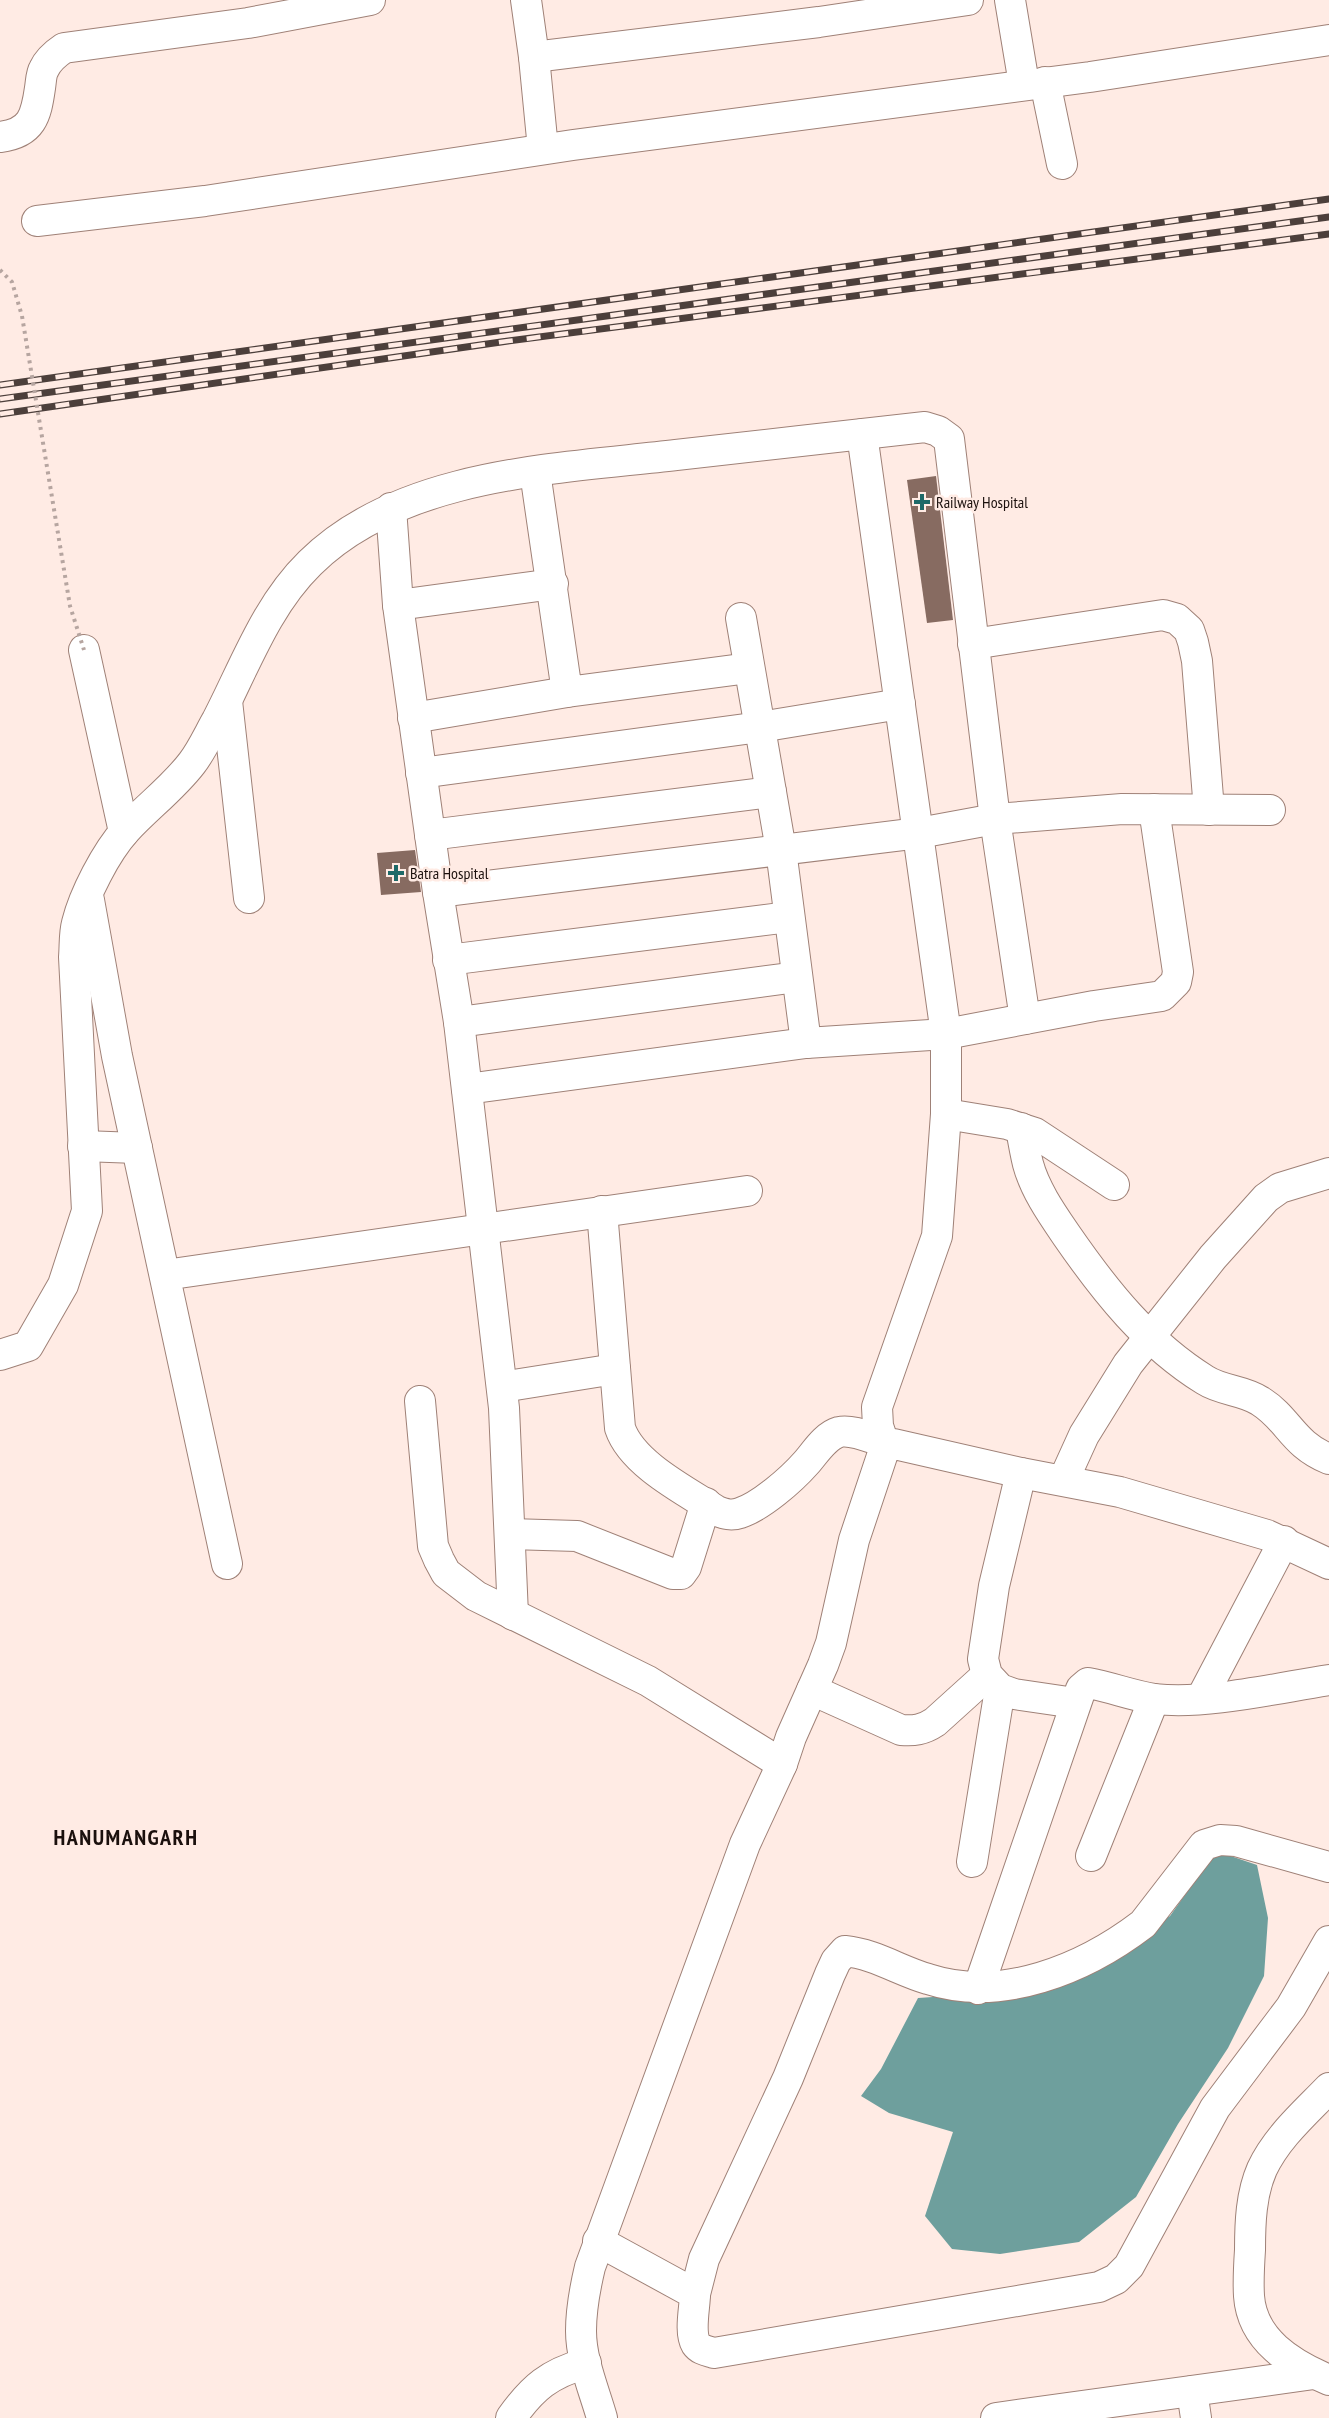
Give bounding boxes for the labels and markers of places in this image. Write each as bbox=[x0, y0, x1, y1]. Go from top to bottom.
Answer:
place label: Railway Hospital bbox=[936, 492, 1028, 512]
marker: Railway Hospital bbox=[913, 493, 931, 511]
place label: Batra Hospital bbox=[410, 863, 489, 883]
marker: Batra Hospital bbox=[387, 864, 405, 882]

